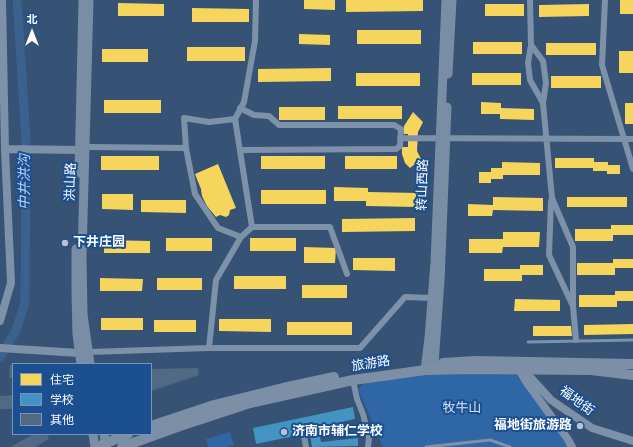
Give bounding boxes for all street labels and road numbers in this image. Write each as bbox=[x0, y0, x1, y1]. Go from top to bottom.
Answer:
street label: 转山西路 bbox=[415, 159, 433, 211]
street label: 洪山路 bbox=[64, 162, 80, 202]
street label: 旅游路 bbox=[351, 354, 391, 376]
street label: 福地街 bbox=[556, 384, 596, 420]

